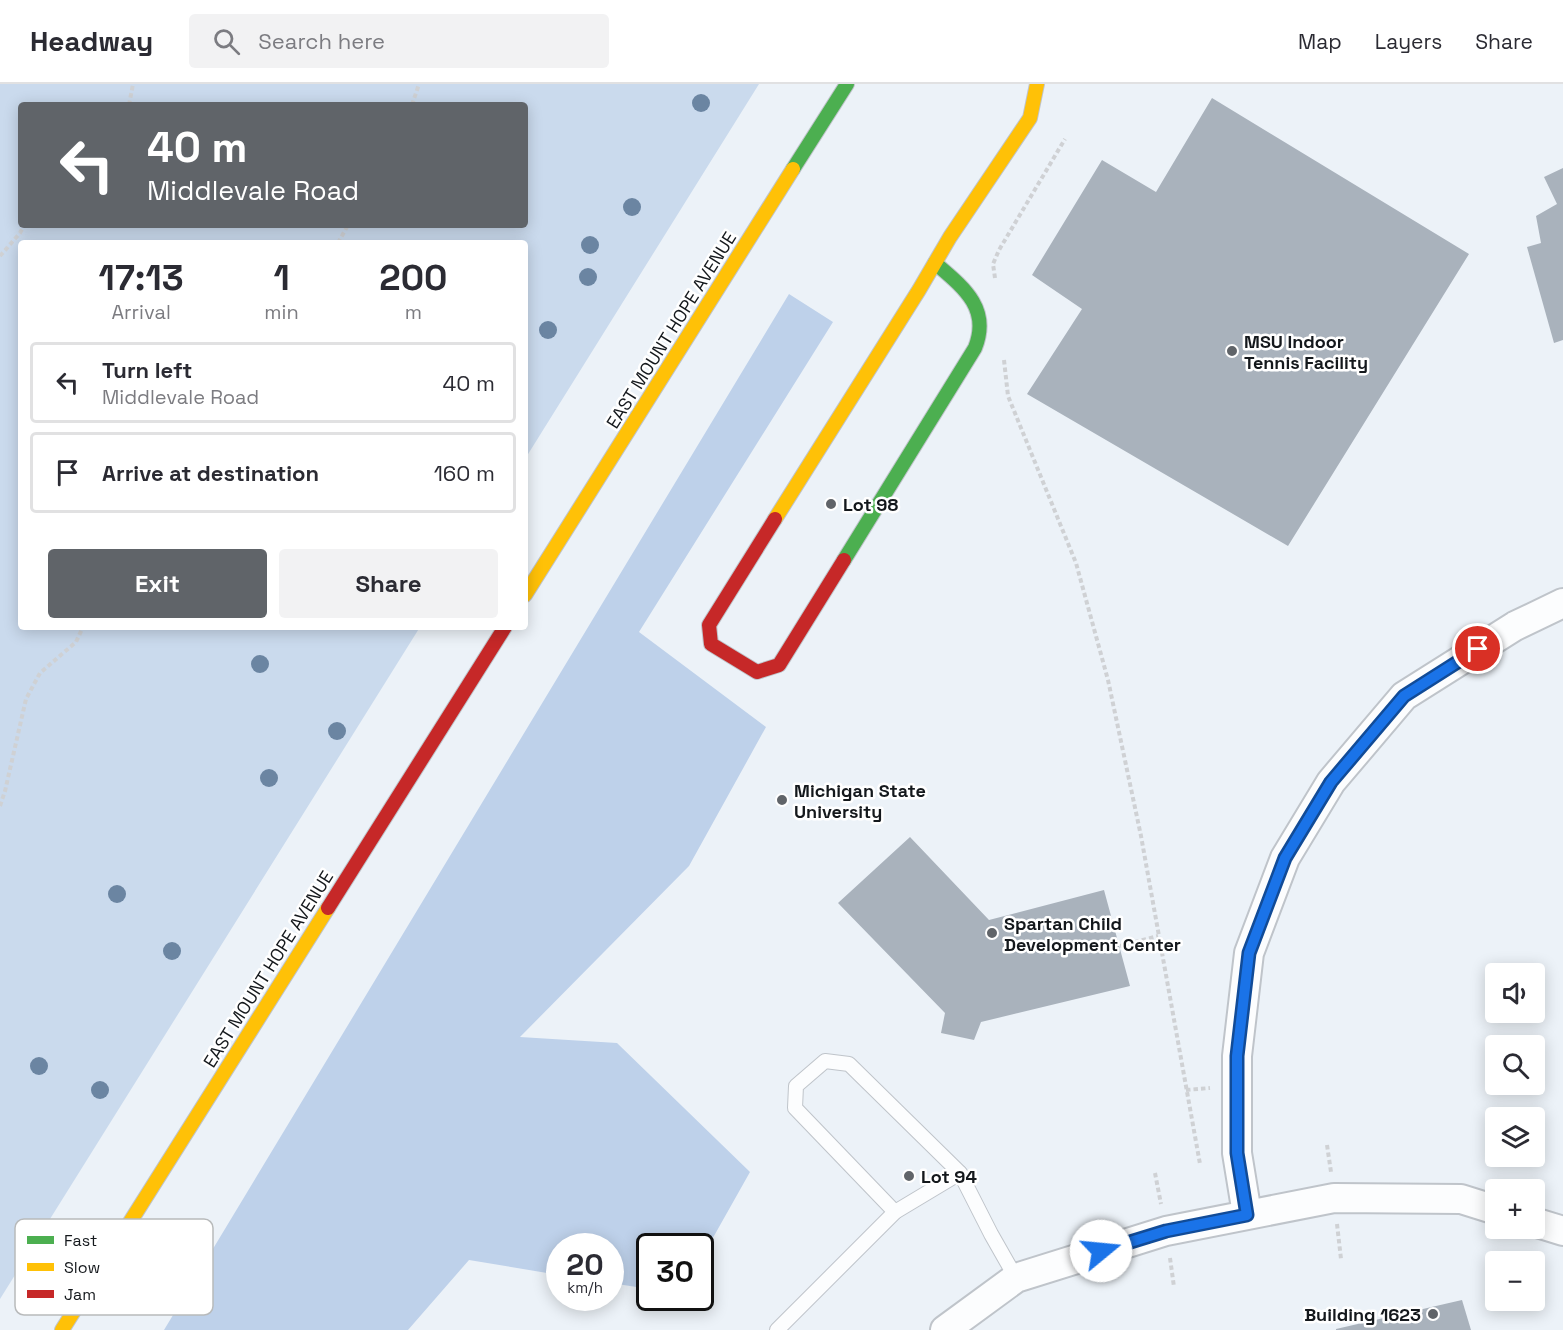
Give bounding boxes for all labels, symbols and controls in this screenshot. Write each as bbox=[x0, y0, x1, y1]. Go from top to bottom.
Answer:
search box bbox=[189, 14, 609, 68]
text: Headway bbox=[30, 23, 153, 59]
icon: search bbox=[210, 25, 243, 58]
text: Search here bbox=[258, 27, 385, 55]
text: Map bbox=[1298, 28, 1342, 55]
text: Layers bbox=[1375, 28, 1442, 55]
text: Share bbox=[1475, 28, 1533, 55]
text: 40 m bbox=[147, 121, 247, 174]
icon: left bbox=[48, 126, 126, 204]
text: Middlevale Road bbox=[147, 173, 359, 208]
street label: EAST MOUNT HOPE AVENUE bbox=[601, 227, 741, 433]
text: 17:13 bbox=[99, 255, 184, 301]
text: 1 bbox=[273, 255, 290, 301]
text: 200 bbox=[379, 255, 447, 301]
text: Arrival bbox=[111, 299, 171, 325]
text: min bbox=[264, 299, 299, 325]
text: m bbox=[405, 299, 422, 325]
place label: MSU Indoor Tennis Facility bbox=[1244, 330, 1368, 374]
marker: MSU Indoor Tennis Facility bbox=[1225, 344, 1239, 358]
text: Turn left bbox=[102, 356, 192, 384]
icon: left bbox=[51, 366, 84, 399]
text: 40 m bbox=[443, 369, 495, 397]
text: Middlevale Road bbox=[102, 384, 259, 410]
icon: arrive bbox=[51, 456, 84, 489]
text: Arrive at destination bbox=[102, 459, 319, 487]
text: 160 m bbox=[434, 459, 495, 487]
place label: Lot 98 bbox=[843, 493, 898, 516]
marker: Lot 98 bbox=[824, 497, 838, 511]
button: Exit bbox=[48, 549, 267, 618]
button: Share bbox=[279, 549, 498, 618]
pin bbox=[1452, 623, 1503, 674]
icon: arrive bbox=[1461, 632, 1494, 665]
place label: Michigan State University bbox=[794, 779, 926, 823]
marker: Michigan State University bbox=[775, 793, 789, 807]
street label: EAST MOUNT HOPE AVENUE bbox=[198, 866, 338, 1072]
place label: Spartan Child Development Center bbox=[1004, 912, 1181, 956]
marker: Spartan Child Development Center bbox=[985, 926, 999, 940]
map controls bbox=[1485, 963, 1545, 1311]
button: sound bbox=[1485, 963, 1545, 1023]
button: search bbox=[1485, 1035, 1545, 1095]
button: layers bbox=[1485, 1107, 1545, 1167]
place label: Lot 94 bbox=[921, 1165, 977, 1188]
marker: Lot 94 bbox=[902, 1169, 916, 1183]
button: + bbox=[1485, 1179, 1545, 1239]
legend bbox=[15, 1219, 213, 1315]
position arrow bbox=[1069, 1219, 1133, 1283]
text: Fast bbox=[64, 1230, 97, 1251]
speed limit sign: 30 bbox=[636, 1233, 714, 1311]
text: 20 bbox=[566, 1245, 604, 1284]
button: − bbox=[1485, 1251, 1545, 1311]
text: Slow bbox=[64, 1257, 100, 1278]
text: km/h bbox=[567, 1278, 603, 1297]
text: Jam bbox=[64, 1284, 96, 1305]
place label: Building 1623 bbox=[1304, 1303, 1421, 1326]
marker: Building 1623 bbox=[1426, 1307, 1440, 1321]

